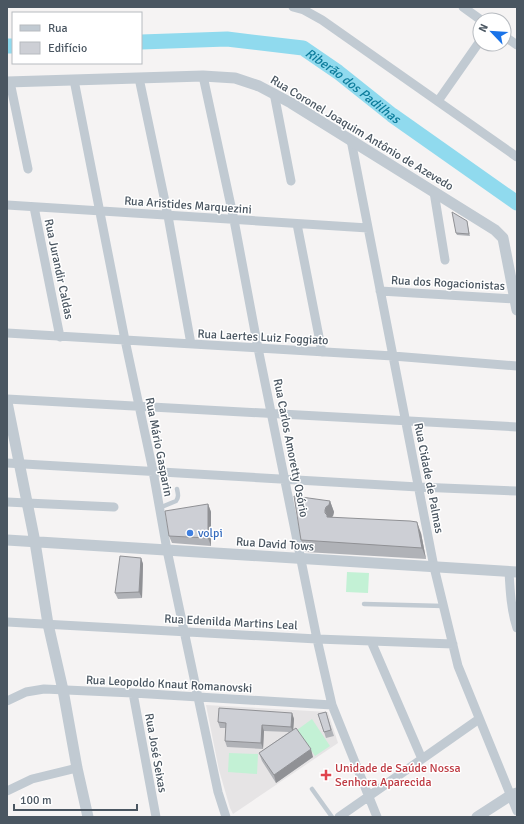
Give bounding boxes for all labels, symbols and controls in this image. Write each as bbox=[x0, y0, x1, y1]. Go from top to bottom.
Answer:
legend bbox=[12, 12, 142, 64]
north arrow bbox=[472, 12, 512, 52]
text: Rua bbox=[48, 21, 68, 36]
text: N bbox=[476, 22, 491, 34]
text: Edifício bbox=[48, 41, 87, 56]
water label: Riberão dos Padilhas bbox=[302, 45, 404, 128]
street label: Rua Coronel Joaquim Antônio de Azevedo bbox=[267, 73, 456, 194]
street label: Rua Aristides Marquezini bbox=[124, 194, 252, 217]
street label: Rua Jurandir Caldas bbox=[41, 218, 76, 321]
street label: Rua dos Rogacionistas bbox=[391, 273, 505, 294]
street label: Rua Laertes Luiz Foggiato bbox=[197, 327, 329, 348]
street label: Rua Carlos Amoretty Osório bbox=[270, 377, 311, 519]
street label: Rua Mário Gasparin bbox=[142, 396, 175, 498]
street label: Rua Cidade de Palmas bbox=[410, 422, 447, 535]
place label: volpi bbox=[198, 526, 223, 541]
marker: volpi bbox=[185, 528, 195, 538]
street label: Rua David Tows bbox=[235, 534, 315, 555]
street label: Rua Edenilda Martins Leal bbox=[164, 612, 299, 634]
street label: Rua Leopoldo Knaut Romanovski bbox=[85, 673, 252, 696]
street label: Rua José Seixas bbox=[141, 712, 170, 794]
place label: Unidade de Saúde Nossa Senhora Aparecida bbox=[335, 761, 461, 790]
marker: Unidade de Saúde Nossa Senhora Aparecida bbox=[320, 769, 332, 781]
scale bar bbox=[14, 786, 137, 812]
text: 100 m bbox=[20, 793, 52, 808]

